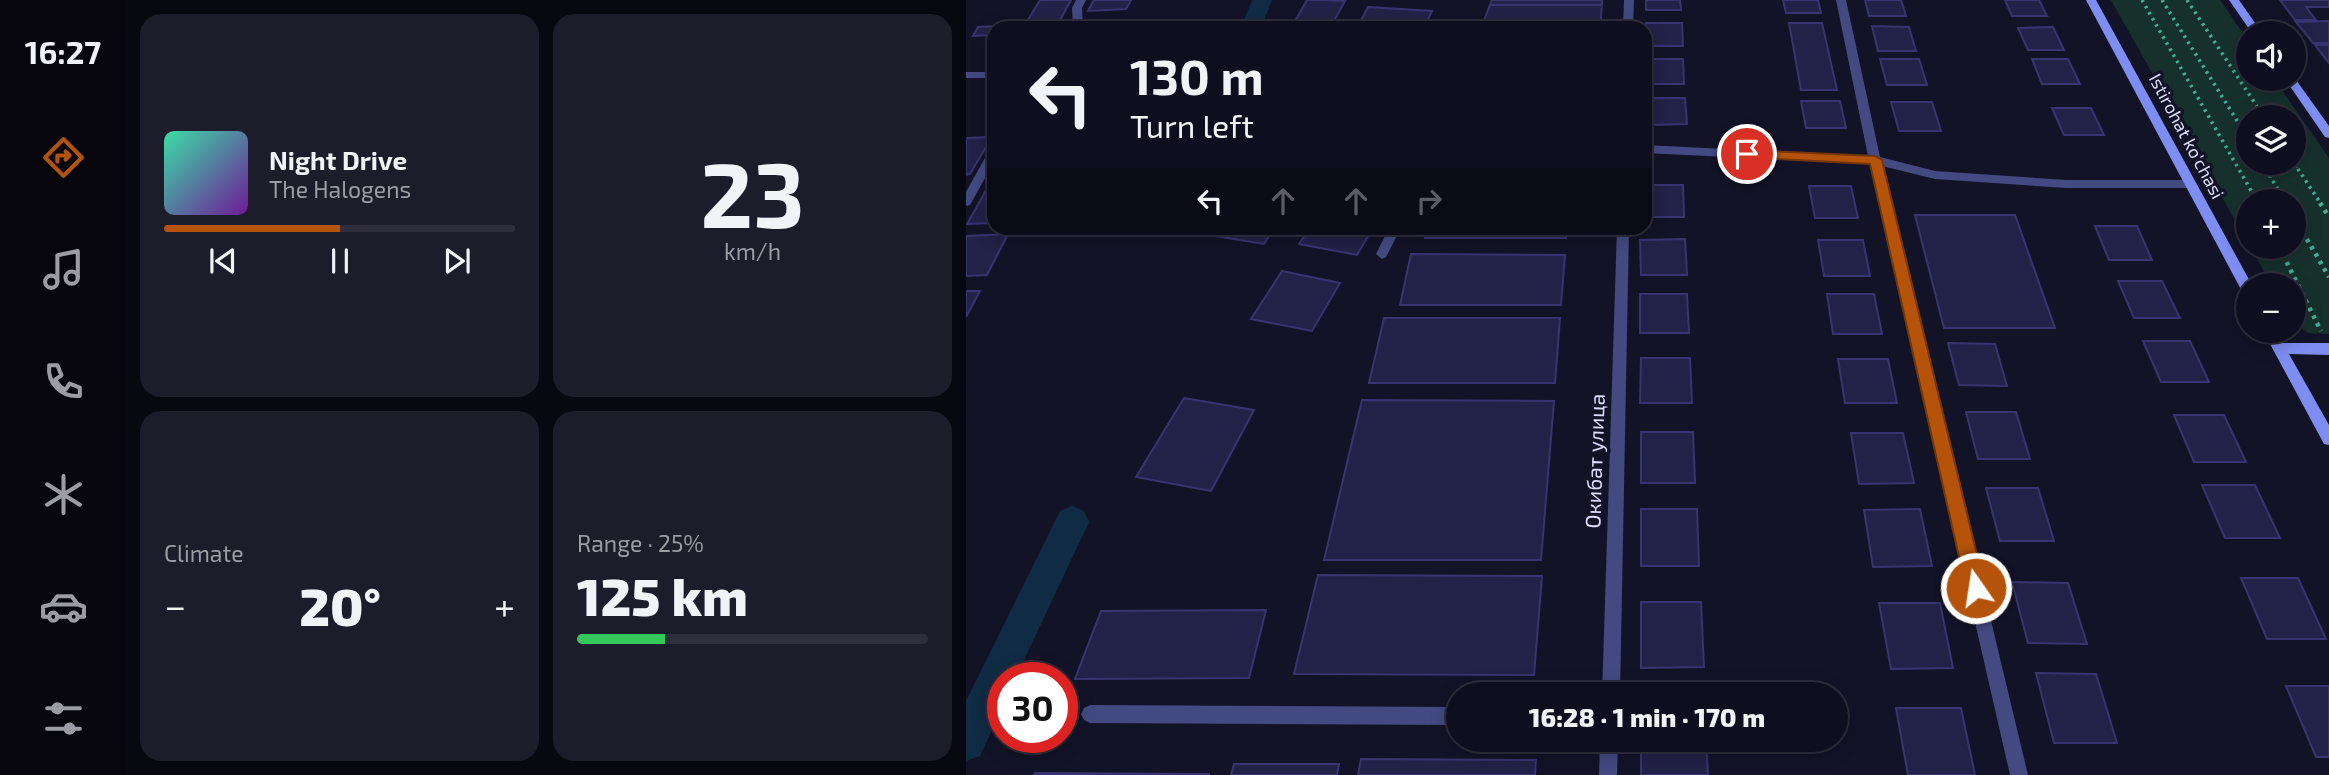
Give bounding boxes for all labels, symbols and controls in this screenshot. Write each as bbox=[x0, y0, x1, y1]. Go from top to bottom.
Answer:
map controls bbox=[2236, 21, 2306, 343]
button: sound bbox=[2236, 21, 2306, 91]
text: 16:27 bbox=[25, 32, 101, 70]
text: 130 m bbox=[1130, 46, 1264, 105]
icon: left bbox=[1015, 49, 1106, 140]
street label: Istirohat ko'chasi bbox=[2145, 70, 2229, 202]
button: layers bbox=[2236, 105, 2306, 175]
text: Turn left bbox=[1130, 106, 1254, 144]
pin bbox=[1717, 124, 1777, 184]
icon: directions bbox=[39, 133, 88, 182]
icon: arrive bbox=[1728, 135, 1766, 173]
text: 23 bbox=[700, 137, 805, 246]
text: Night Drive bbox=[269, 144, 407, 175]
text: The Halogens bbox=[269, 175, 411, 203]
icon: left bbox=[1191, 182, 1229, 220]
icon: ahead bbox=[1264, 182, 1302, 220]
icon: ahead bbox=[1337, 182, 1375, 220]
icon: right bbox=[1410, 182, 1448, 220]
button: + bbox=[2236, 189, 2306, 259]
text: km/h bbox=[724, 237, 781, 265]
icon: previous bbox=[204, 242, 242, 280]
icon: pause bbox=[321, 242, 359, 280]
icon: next bbox=[438, 242, 476, 280]
icon: music bbox=[39, 245, 88, 294]
button: − bbox=[2236, 273, 2306, 343]
icon: phone bbox=[39, 357, 88, 406]
street label: Окибат улица bbox=[1579, 393, 1610, 529]
icon: climate bbox=[39, 470, 88, 519]
text: Range · 25% bbox=[577, 529, 704, 557]
text: Climate bbox=[164, 539, 244, 567]
position arrow bbox=[1939, 551, 2013, 625]
text: 125 km bbox=[577, 564, 748, 626]
text: 20° bbox=[299, 574, 381, 636]
icon: car bbox=[39, 582, 88, 631]
text: − bbox=[164, 582, 186, 628]
text: + bbox=[494, 582, 515, 628]
speed limit sign: 30 bbox=[987, 662, 1078, 753]
icon: filters bbox=[39, 694, 88, 743]
text: 16:28 · 1 min · 170 m bbox=[1529, 701, 1765, 732]

